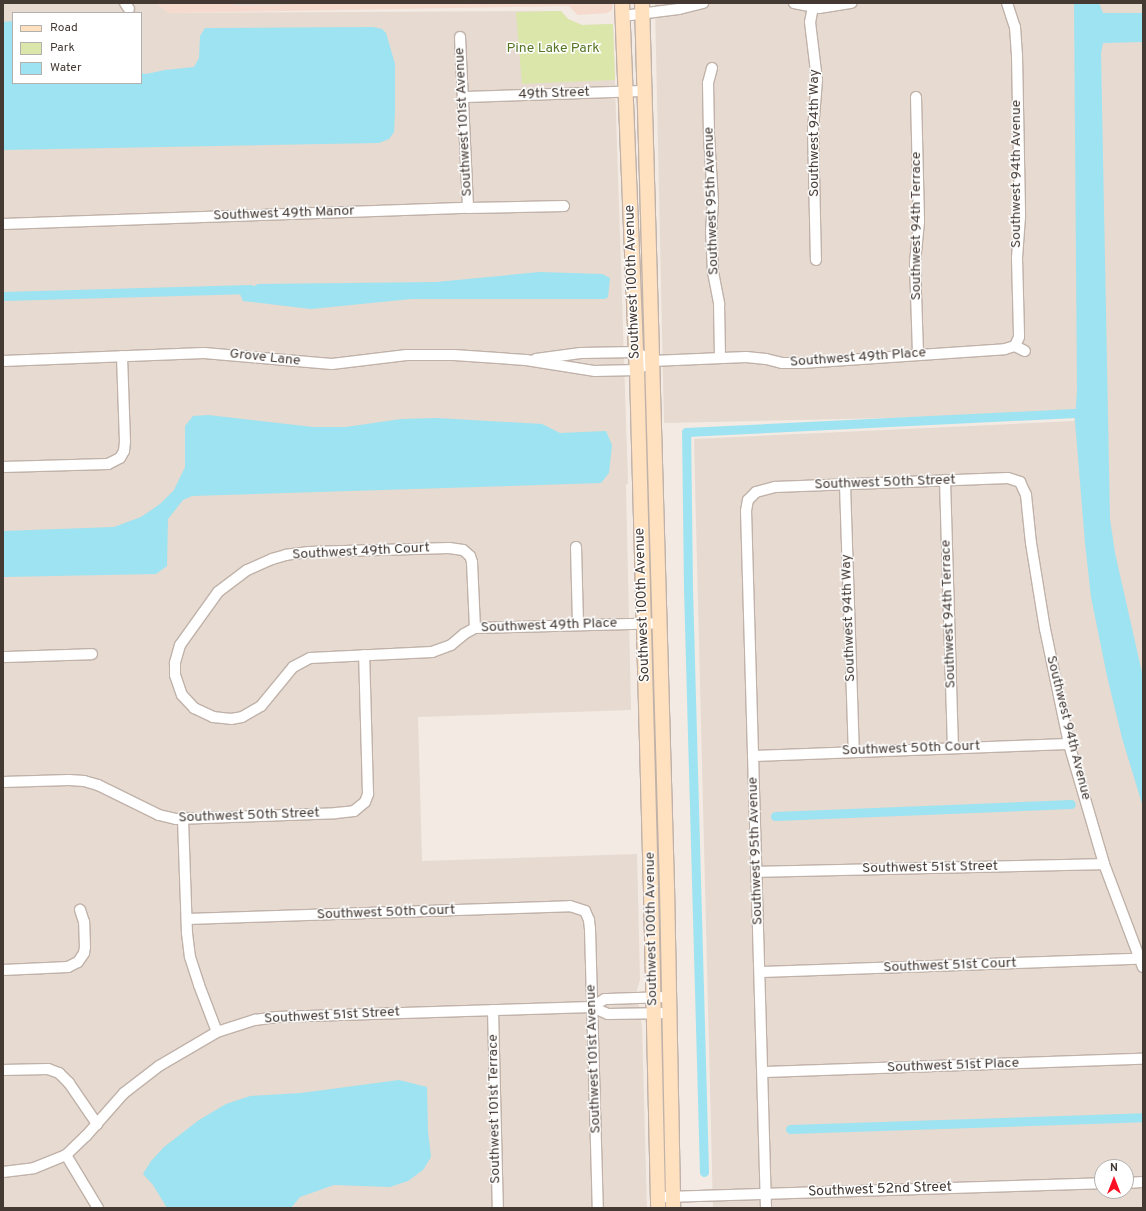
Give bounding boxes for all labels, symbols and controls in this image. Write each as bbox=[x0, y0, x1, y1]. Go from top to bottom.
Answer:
legend bbox=[12, 12, 142, 84]
text: Road bbox=[50, 20, 78, 36]
text: Park bbox=[50, 40, 75, 56]
park label: Pine Lake Park bbox=[506, 41, 600, 57]
street label: Southwest 101st Avenue bbox=[452, 47, 476, 197]
text: Water bbox=[50, 60, 82, 76]
street label: Southwest 94th Way bbox=[807, 69, 823, 197]
street label: 49th Street bbox=[518, 84, 590, 104]
street label: Southwest 94th Avenue bbox=[1009, 100, 1025, 248]
street label: Southwest 95th Avenue bbox=[701, 126, 723, 276]
street label: Southwest 94th Terrace bbox=[909, 151, 925, 301]
street label: Southwest 49th Manor bbox=[213, 203, 355, 225]
street label: Southwest 100th Avenue bbox=[622, 204, 644, 360]
street label: Southwest 49th Place bbox=[789, 345, 927, 371]
street label: Grove Lane bbox=[229, 346, 301, 370]
street label: Southwest 50th Street bbox=[814, 472, 956, 494]
street label: Southwest 100th Avenue bbox=[632, 527, 654, 683]
street label: Southwest 94th Terrace bbox=[938, 539, 960, 689]
street label: Southwest 49th Court bbox=[292, 540, 430, 564]
street label: Southwest 94th Way bbox=[838, 554, 860, 682]
street label: Southwest 49th Place bbox=[480, 615, 618, 637]
street label: Southwest 94th Avenue bbox=[1042, 654, 1094, 802]
street label: Southwest 50th Court bbox=[841, 738, 981, 760]
street label: Southwest 95th Avenue bbox=[745, 776, 767, 926]
street label: Southwest 50th Street bbox=[178, 805, 320, 827]
street label: Southwest 100th Avenue bbox=[642, 851, 662, 1007]
street label: Southwest 51st Street bbox=[862, 858, 998, 878]
street label: Southwest 50th Court bbox=[316, 902, 456, 924]
street label: Southwest 51st Court bbox=[883, 955, 1017, 977]
street label: Southwest 101st Avenue bbox=[583, 984, 605, 1134]
street label: Southwest 51st Street bbox=[264, 1004, 400, 1028]
street label: Southwest 101st Terrace bbox=[485, 1034, 505, 1184]
street label: Southwest 51st Place bbox=[887, 1055, 1019, 1077]
north arrow bbox=[1094, 1159, 1134, 1199]
text: N bbox=[1110, 1161, 1118, 1175]
street label: Southwest 52nd Street bbox=[808, 1179, 952, 1201]

